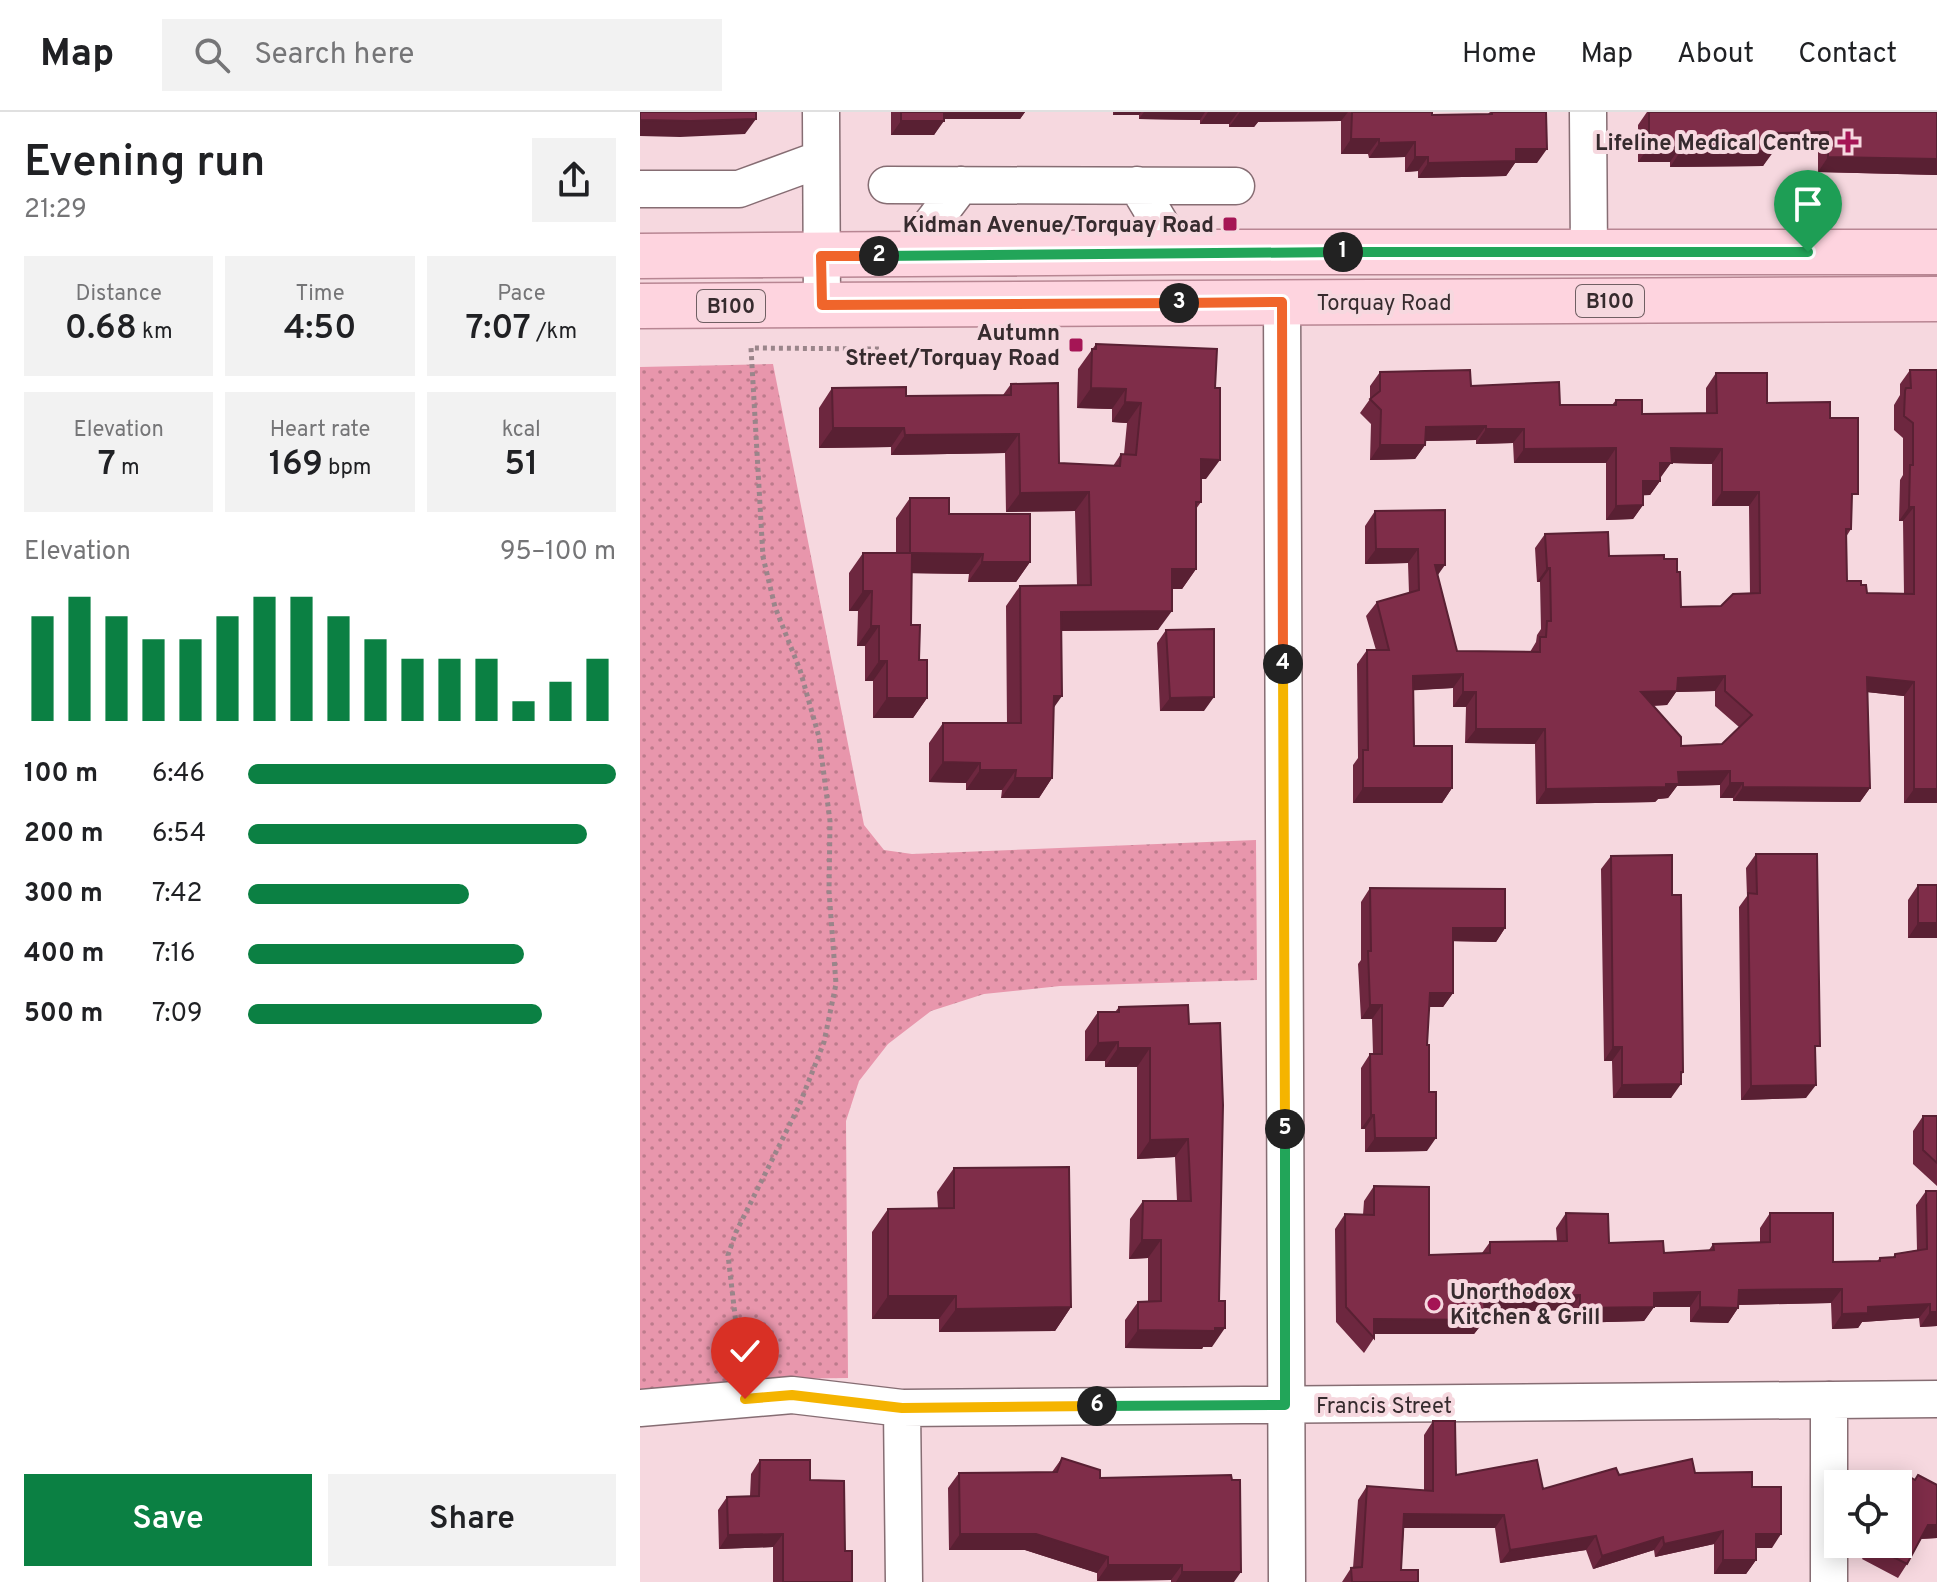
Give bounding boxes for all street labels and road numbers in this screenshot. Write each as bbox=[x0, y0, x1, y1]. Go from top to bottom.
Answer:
road number: B100 bbox=[1576, 285, 1644, 317]
road number: B100 bbox=[697, 290, 765, 322]
street label: Torquay Road bbox=[1316, 291, 1452, 318]
street label: Francis Street bbox=[1316, 1394, 1452, 1421]

